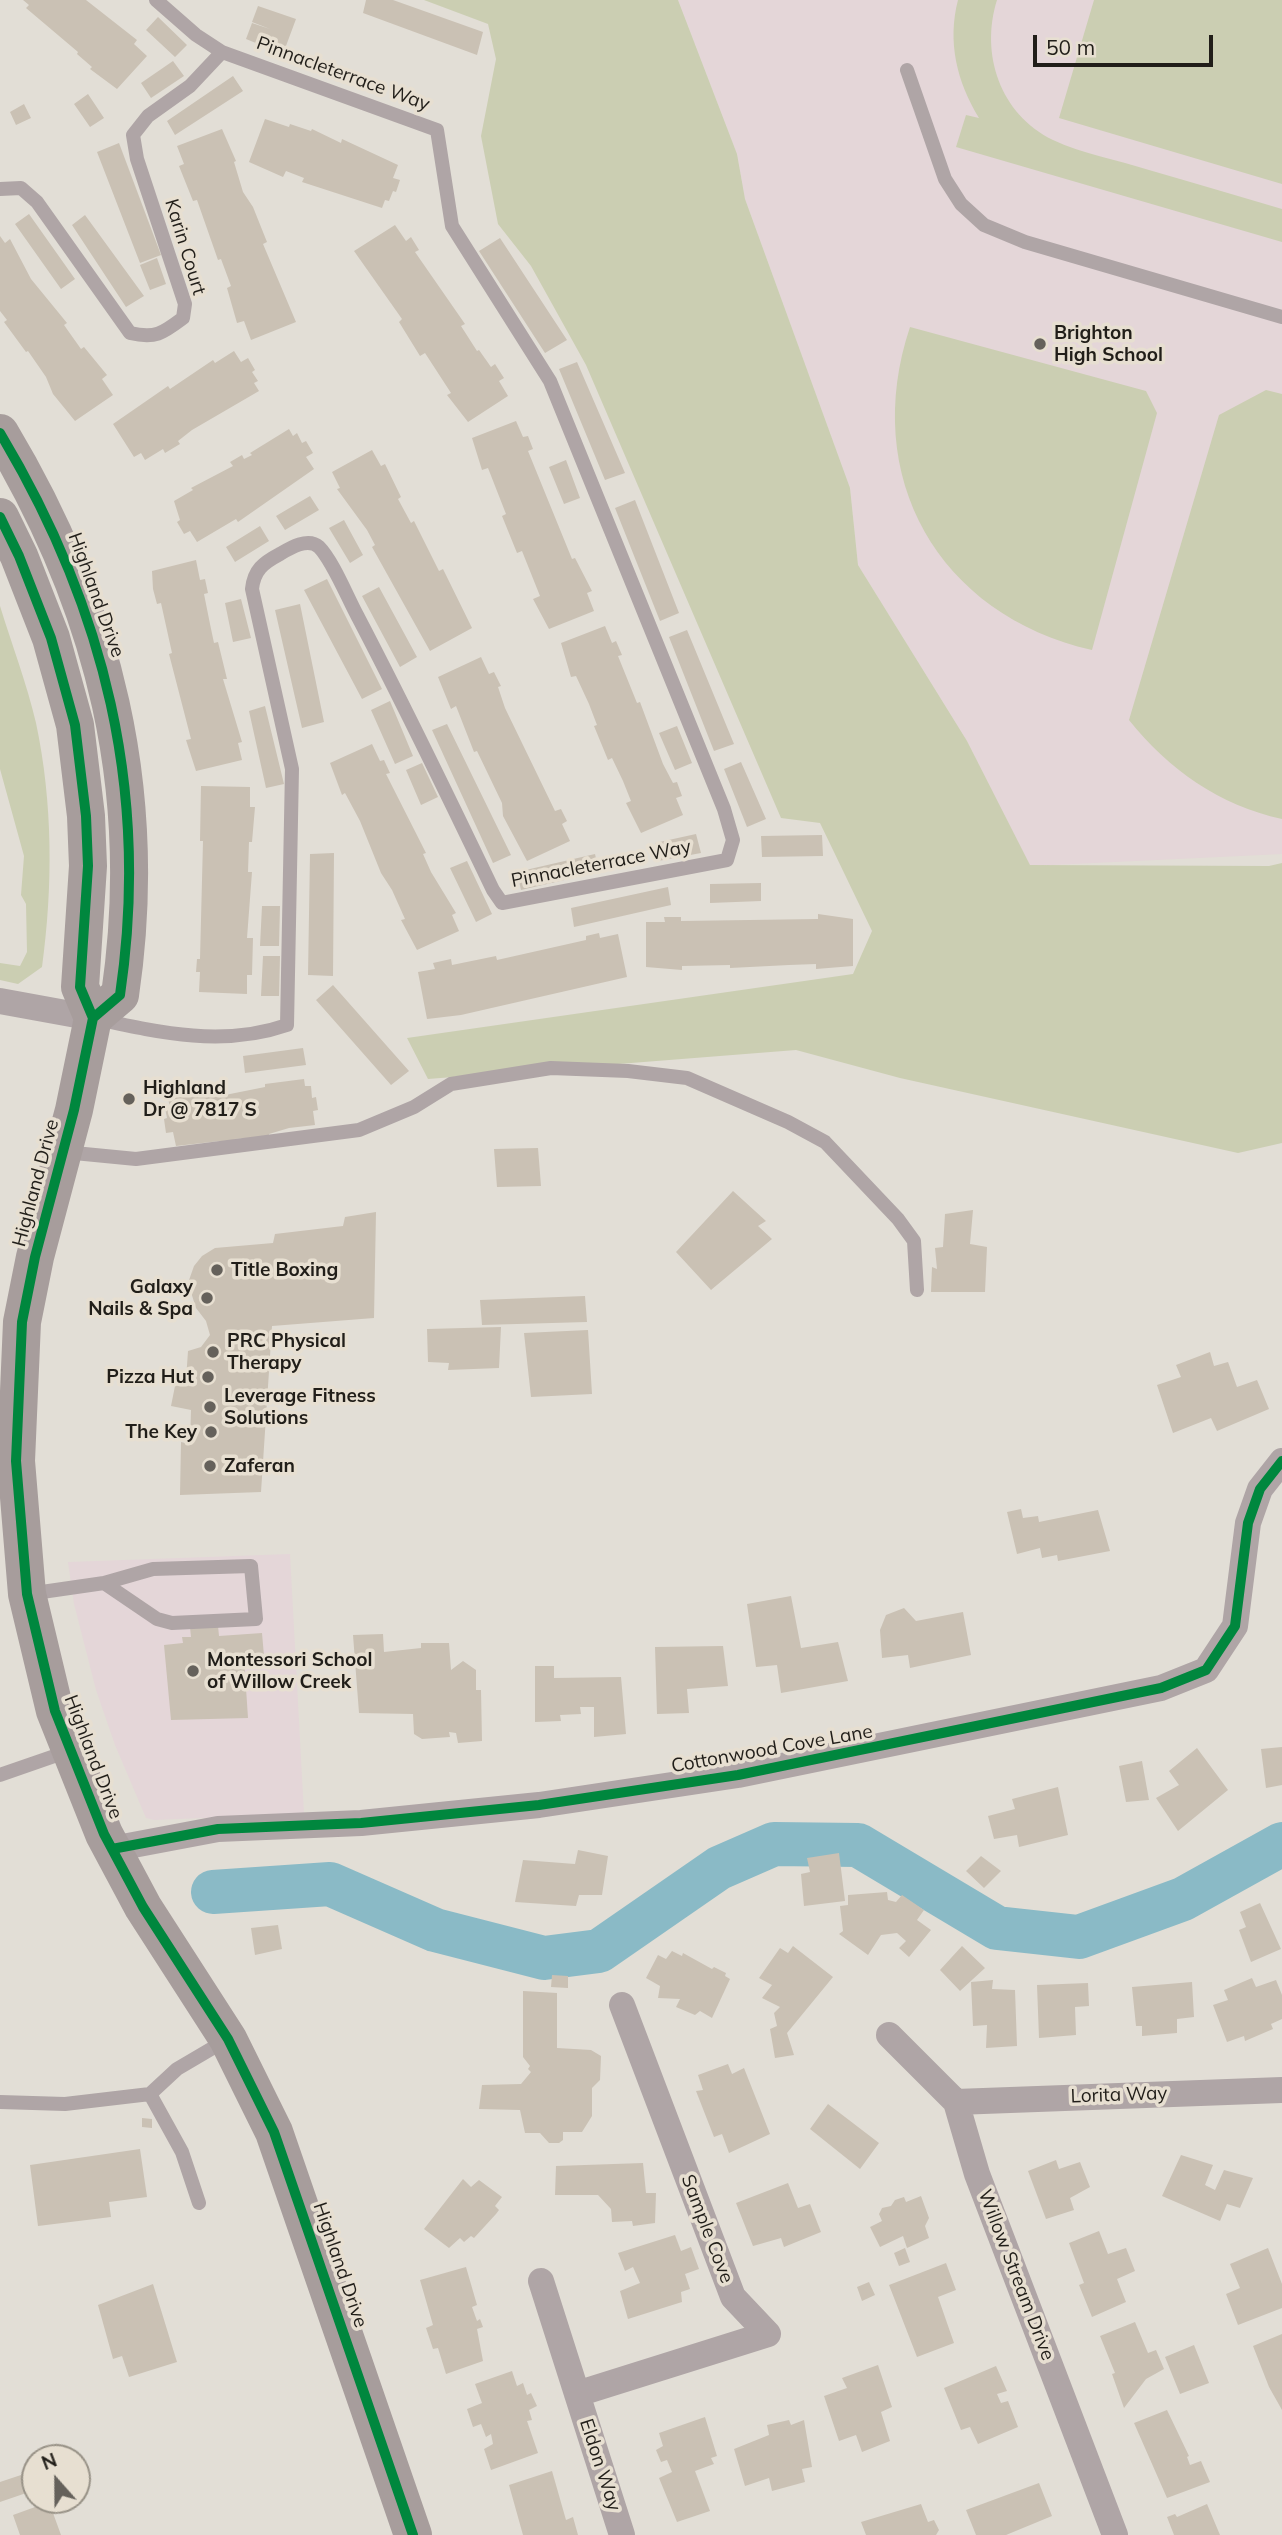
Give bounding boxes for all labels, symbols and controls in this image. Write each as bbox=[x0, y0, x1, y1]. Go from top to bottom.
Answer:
scale bar bbox=[1037, 21, 1217, 65]
street label: Pinnacleterrace Way bbox=[253, 32, 433, 116]
text: 50 m bbox=[1046, 34, 1095, 60]
street label: Karin Court bbox=[160, 196, 210, 298]
place label: Brighton High School bbox=[1054, 322, 1163, 366]
marker: Brighton High School bbox=[1032, 336, 1048, 352]
street label: Highland Drive bbox=[63, 530, 129, 660]
street label: Pinnacleterrace Way bbox=[509, 835, 693, 893]
place label: Highland Dr @ 7817 S bbox=[143, 1077, 257, 1121]
marker: Highland Dr @ 7817 S bbox=[121, 1091, 137, 1107]
street label: Highland Drive bbox=[8, 1117, 64, 1249]
place label: Title Boxing bbox=[231, 1259, 338, 1281]
marker: Title Boxing bbox=[209, 1262, 225, 1278]
place label: Galaxy Nails & Spa bbox=[88, 1276, 193, 1320]
marker: Galaxy Nails & Spa bbox=[199, 1290, 215, 1306]
place label: PRC Physical Therapy bbox=[227, 1330, 346, 1374]
marker: PRC Physical Therapy bbox=[205, 1344, 221, 1360]
place label: Pizza Hut bbox=[106, 1366, 194, 1388]
marker: Pizza Hut bbox=[200, 1369, 216, 1385]
place label: Leverage Fitness Solutions bbox=[224, 1385, 376, 1429]
marker: Leverage Fitness Solutions bbox=[202, 1399, 218, 1415]
place label: The Key bbox=[125, 1421, 197, 1443]
marker: The Key bbox=[203, 1424, 219, 1440]
place label: Zaferan bbox=[224, 1455, 295, 1477]
marker: Zaferan bbox=[202, 1458, 218, 1474]
place label: Montessori School of Willow Creek bbox=[207, 1649, 372, 1693]
marker: Montessori School of Willow Creek bbox=[185, 1663, 201, 1679]
street label: Highland Drive bbox=[59, 1692, 127, 1822]
street label: Cottonwood Cove Lane bbox=[670, 1720, 874, 1778]
street label: Lorita Way bbox=[1070, 2082, 1168, 2108]
street label: Sample Cove bbox=[676, 2171, 738, 2287]
street label: Willow Stream Drive bbox=[973, 2186, 1059, 2364]
street label: Highland Drive bbox=[308, 2199, 372, 2331]
street label: Eldon Way bbox=[574, 2416, 626, 2514]
north arrow bbox=[21, 2444, 91, 2514]
text: N bbox=[38, 2447, 60, 2475]

